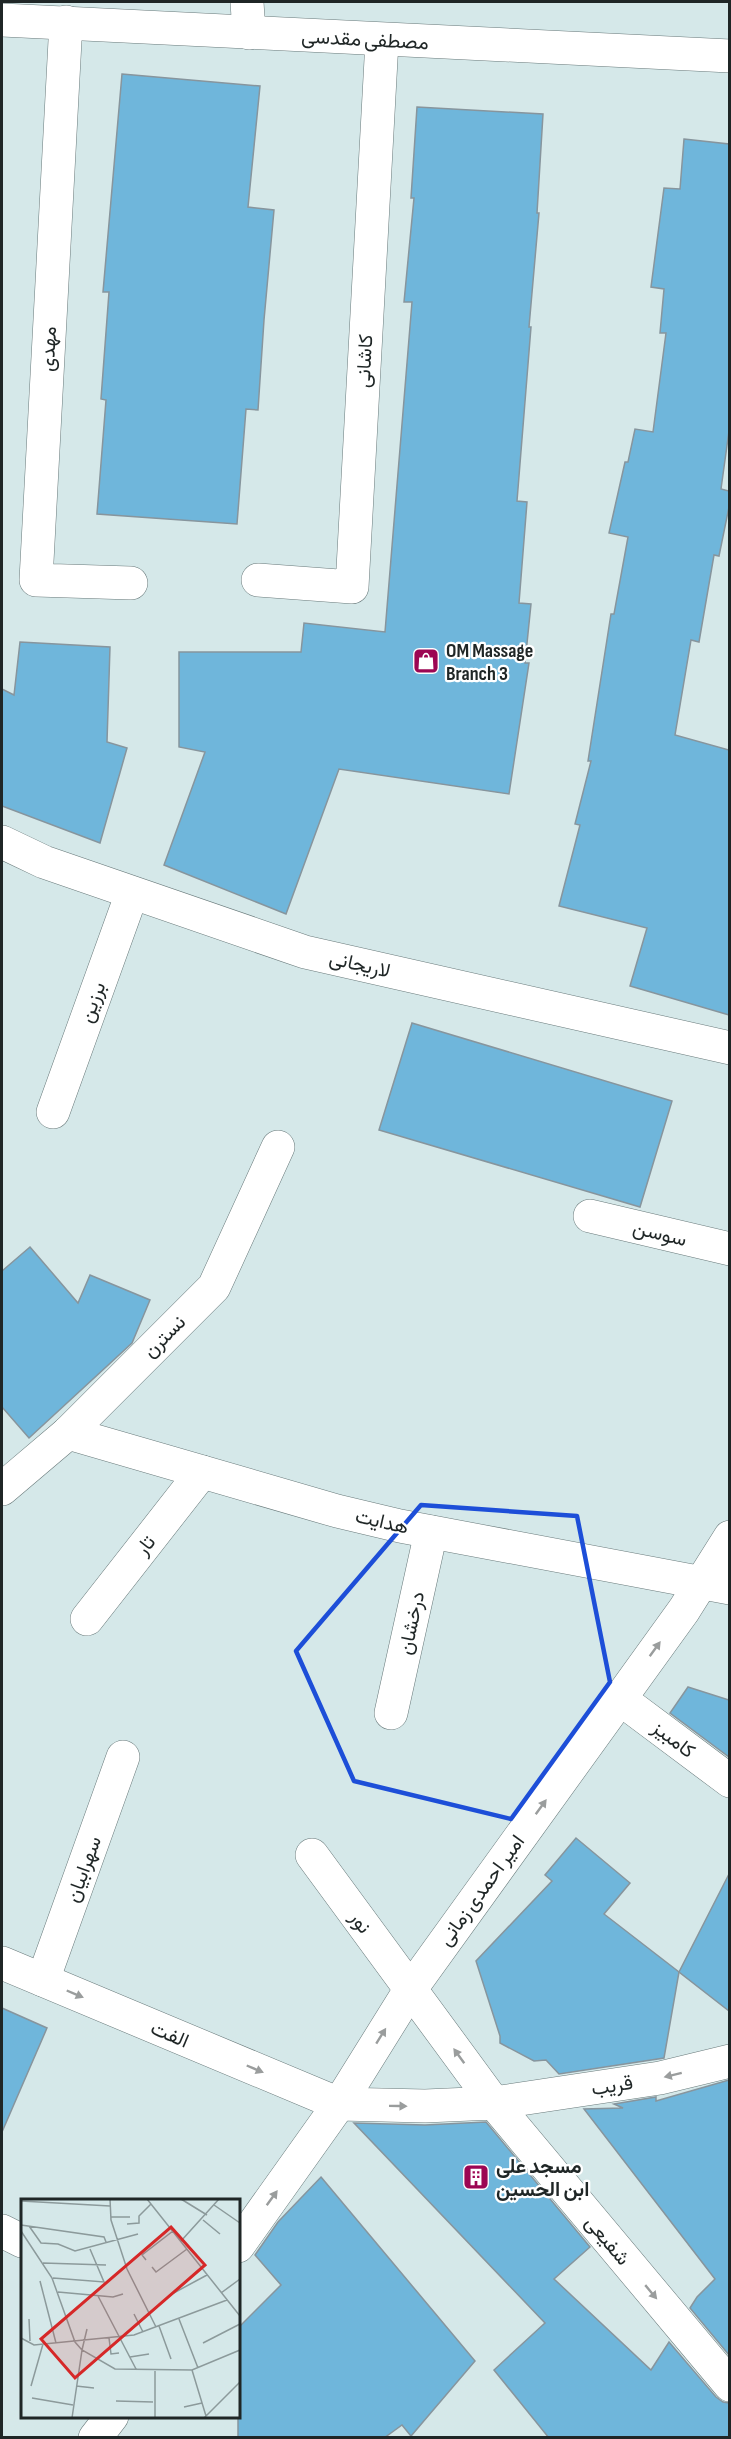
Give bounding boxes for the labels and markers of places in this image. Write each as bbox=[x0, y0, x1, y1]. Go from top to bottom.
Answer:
place label: OM Massage Branch 3 bbox=[446, 639, 533, 686]
shop icon: OM Massage Branch 3 bbox=[411, 646, 441, 676]
place label: مسجد علی ابن الحسین bbox=[496, 2155, 589, 2202]
building icon: مسجد علی ابن الحسین bbox=[461, 2162, 491, 2192]

